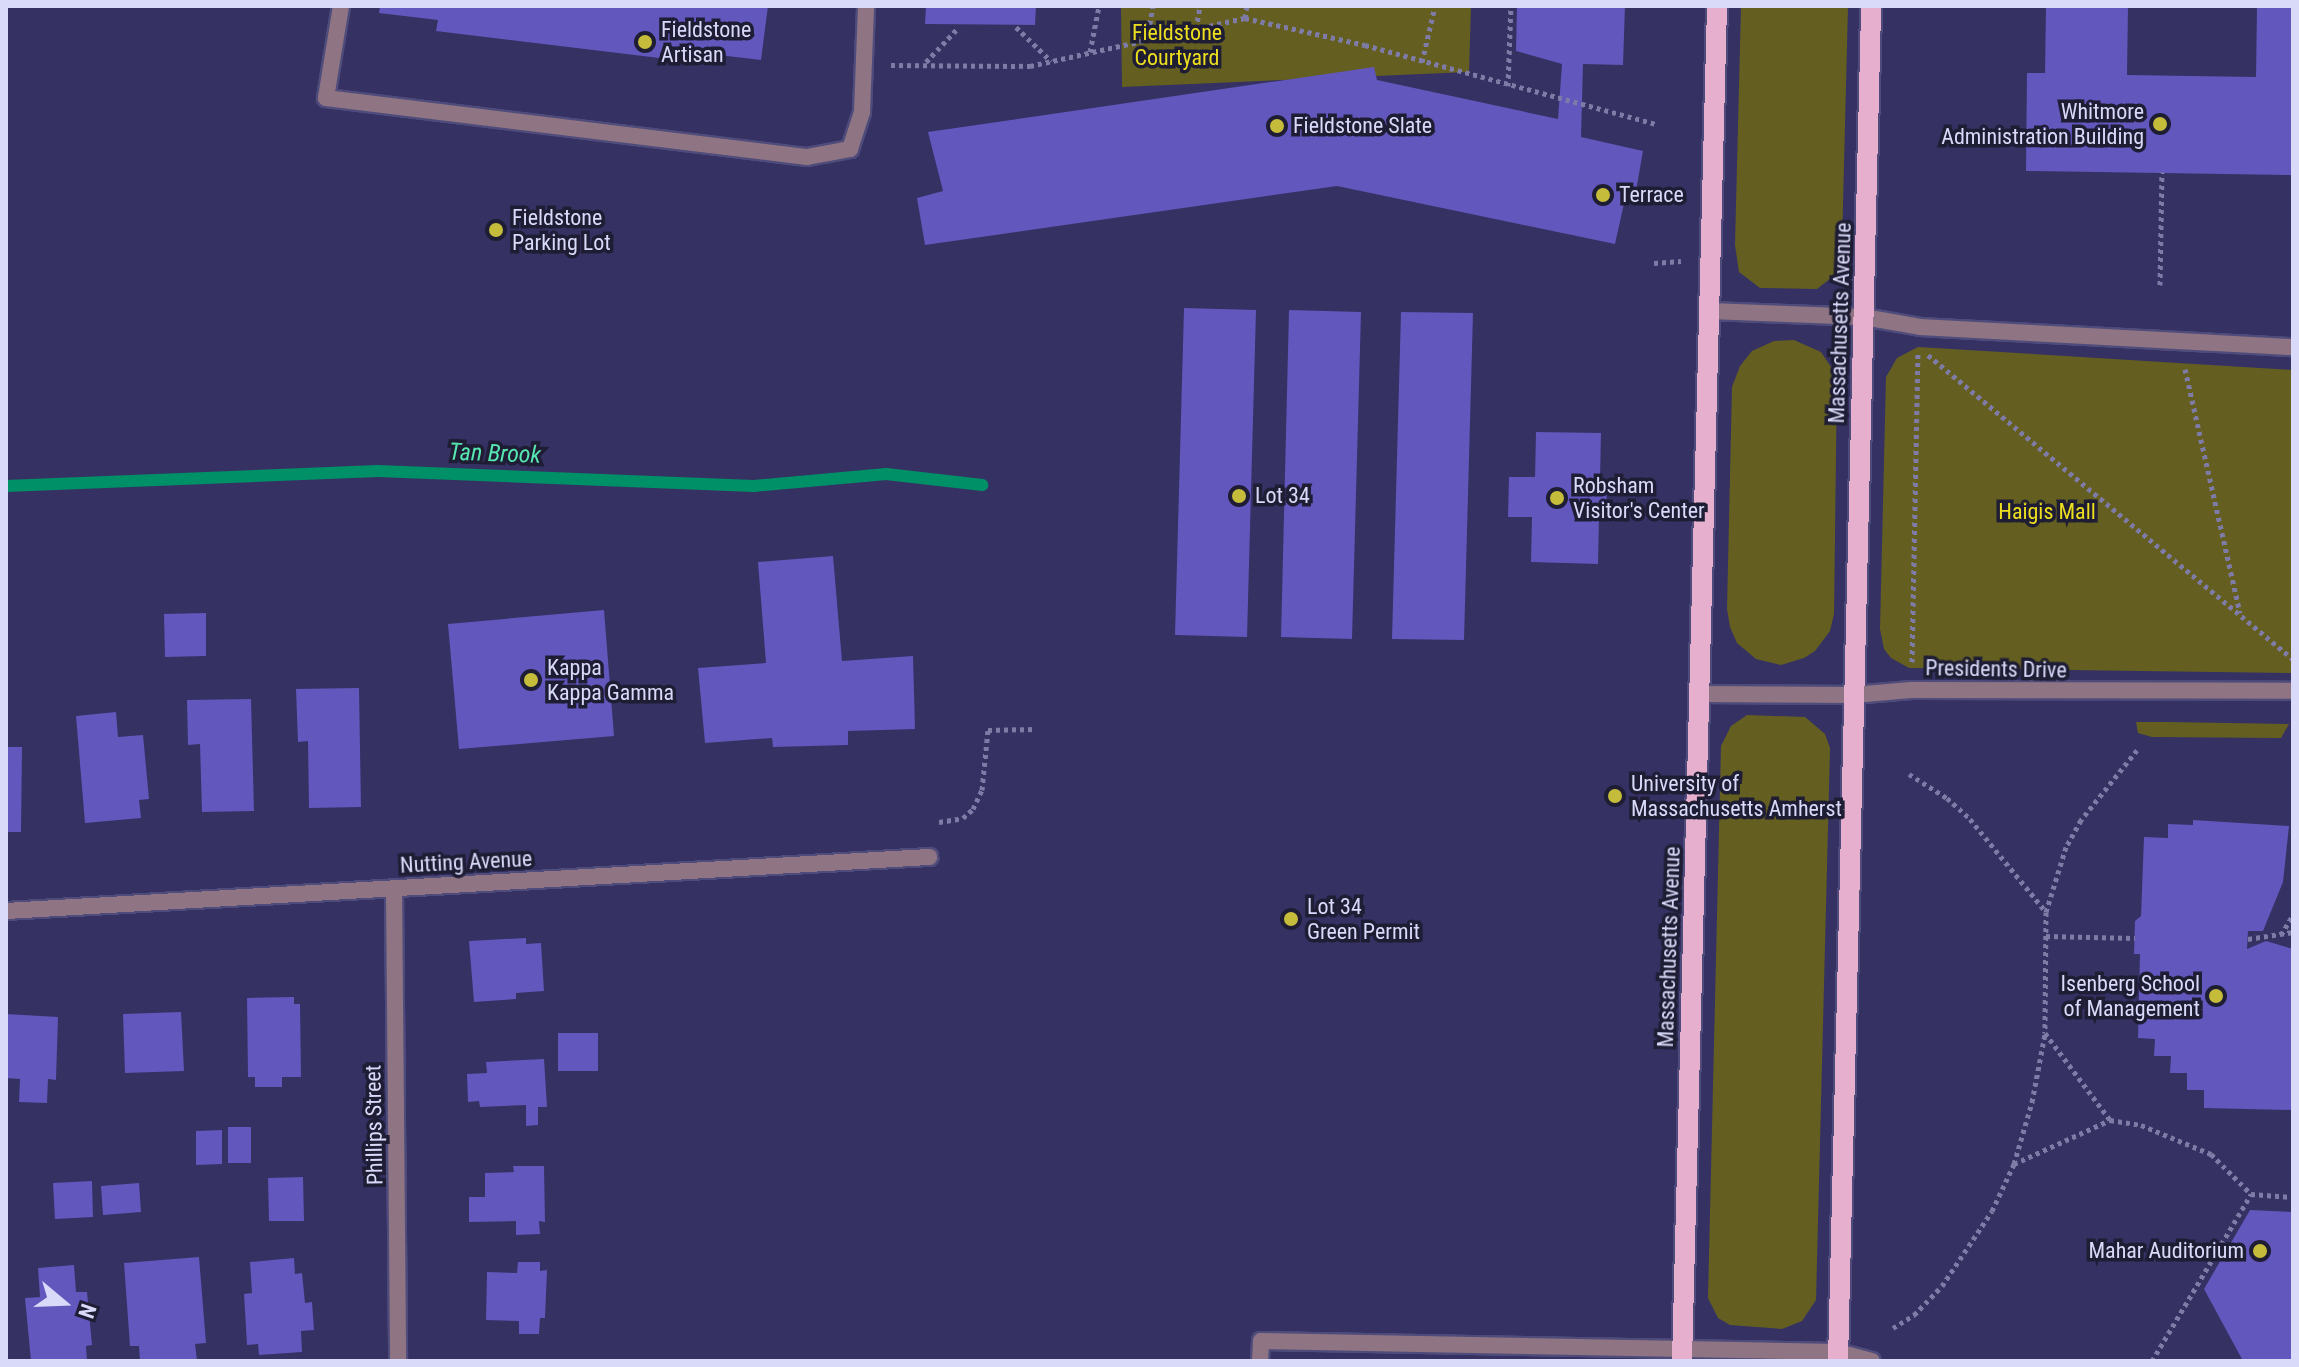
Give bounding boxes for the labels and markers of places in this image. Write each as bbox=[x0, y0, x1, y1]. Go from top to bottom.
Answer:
place label: Fieldstone Artisan bbox=[661, 16, 751, 68]
marker: Fieldstone Artisan bbox=[636, 33, 654, 51]
place label: Whitmore Administration Building bbox=[1941, 98, 2144, 150]
place label: Fieldstone Slate bbox=[1293, 113, 1432, 139]
marker: Whitmore Administration Building bbox=[2151, 115, 2169, 133]
marker: Fieldstone Slate bbox=[1268, 117, 1286, 135]
place label: Terrace bbox=[1619, 182, 1684, 208]
marker: Terrace bbox=[1594, 186, 1612, 204]
place label: Fieldstone Parking Lot bbox=[512, 204, 611, 256]
marker: Fieldstone Parking Lot bbox=[487, 221, 505, 239]
place label: Robsham Visitor's Center bbox=[1573, 472, 1705, 524]
place label: Lot 34 bbox=[1255, 483, 1310, 509]
marker: Lot 34 bbox=[1230, 487, 1248, 505]
marker: Robsham Visitor's Center bbox=[1548, 489, 1566, 507]
place label: Kappa Kappa Gamma bbox=[547, 654, 674, 706]
marker: Kappa Kappa Gamma bbox=[522, 671, 540, 689]
place label: University of Massachusetts Amherst bbox=[1631, 770, 1842, 822]
marker: University of Massachusetts Amherst bbox=[1606, 787, 1624, 805]
place label: Lot 34 Green Permit bbox=[1307, 893, 1420, 944]
marker: Lot 34 Green Permit bbox=[1282, 910, 1300, 928]
place label: Isenberg School of Management bbox=[2061, 970, 2200, 1022]
marker: Isenberg School of Management bbox=[2207, 987, 2225, 1005]
place label: Mahar Auditorium bbox=[2088, 1238, 2244, 1264]
marker: Mahar Auditorium bbox=[2251, 1242, 2269, 1260]

